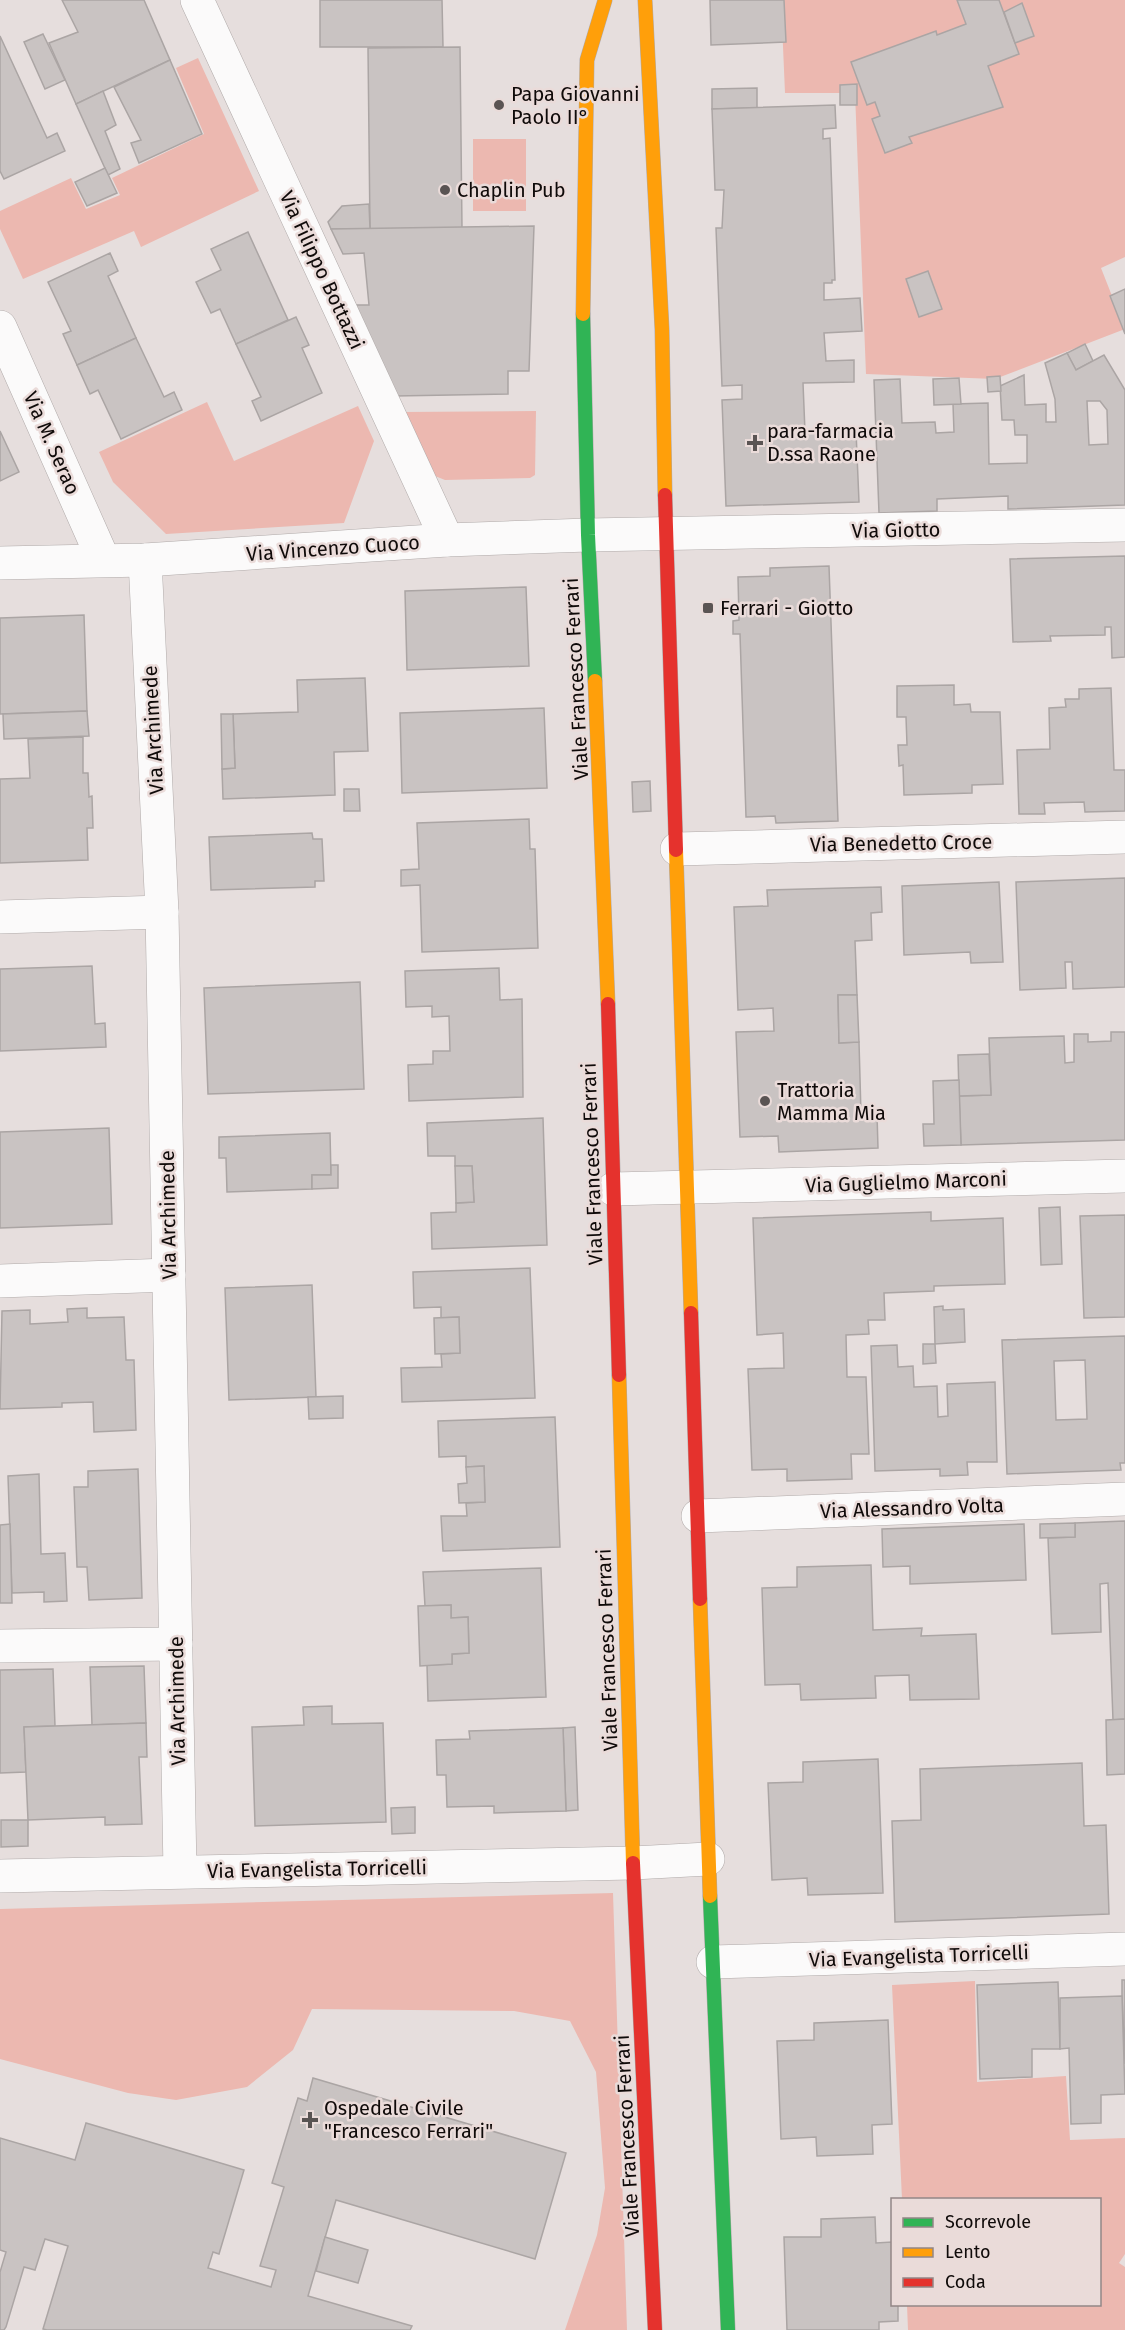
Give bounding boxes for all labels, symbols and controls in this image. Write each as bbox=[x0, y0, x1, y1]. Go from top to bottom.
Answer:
place label: Papa Giovanni Paolo II° bbox=[511, 82, 640, 129]
marker: Papa Giovanni Paolo II° bbox=[492, 98, 506, 112]
place label: Chaplin Pub bbox=[457, 178, 566, 202]
marker: Chaplin Pub bbox=[438, 183, 452, 197]
street label: Via Filippo Bottazzi bbox=[275, 187, 369, 353]
street label: Via M. Serao bbox=[19, 388, 85, 498]
place label: para-farmacia D.ssa Raone bbox=[767, 419, 894, 466]
marker: para-farmacia D.ssa Raone bbox=[748, 436, 762, 450]
street label: Via Giotto bbox=[851, 517, 941, 543]
street label: Via Vincenzo Cuoco bbox=[245, 530, 421, 566]
street label: Viale Francesco Ferrari bbox=[559, 577, 593, 781]
place label: Ferrari - Giotto bbox=[720, 596, 853, 620]
marker: Ferrari - Giotto bbox=[701, 601, 715, 615]
street label: Via Archimede bbox=[138, 665, 168, 795]
street label: Via Benedetto Croce bbox=[810, 829, 992, 857]
street label: Viale Francesco Ferrari bbox=[576, 1062, 608, 1266]
place label: Trattoria Mamma Mia bbox=[777, 1078, 886, 1125]
marker: Trattoria Mamma Mia bbox=[758, 1094, 772, 1108]
street label: Via Archimede bbox=[155, 1150, 181, 1280]
street label: Via Guglielmo Marconi bbox=[805, 1166, 1007, 1198]
street label: Via Alessandro Volta bbox=[820, 1493, 1004, 1523]
street label: Viale Francesco Ferrari bbox=[591, 1548, 623, 1752]
street label: Via Archimede bbox=[164, 1636, 190, 1766]
street label: Via Evangelista Torricelli bbox=[207, 1855, 427, 1883]
street label: Via Evangelista Torricelli bbox=[809, 1940, 1029, 1972]
street label: Viale Francesco Ferrari bbox=[610, 2034, 644, 2238]
place label: Ospedale Civile "Francesco Ferrari" bbox=[324, 2096, 493, 2143]
marker: Ospedale Civile "Francesco Ferrari" bbox=[301, 2111, 319, 2129]
legend bbox=[891, 2198, 1101, 2306]
text: Scorrevole bbox=[945, 2211, 1031, 2233]
text: Lento bbox=[945, 2241, 991, 2263]
text: Coda bbox=[945, 2271, 986, 2293]

